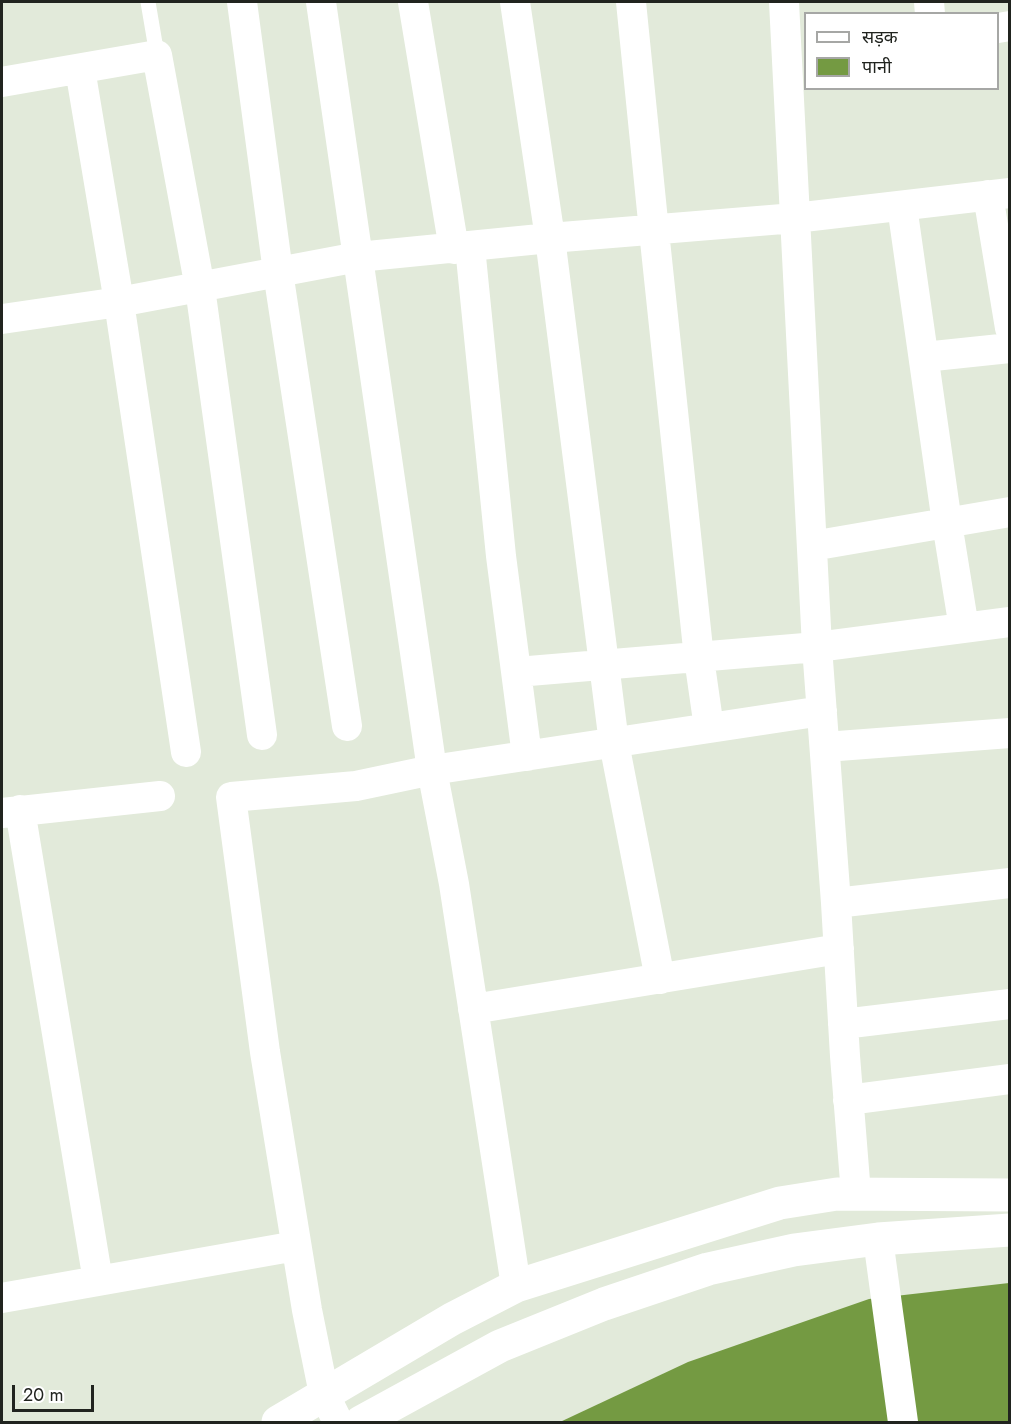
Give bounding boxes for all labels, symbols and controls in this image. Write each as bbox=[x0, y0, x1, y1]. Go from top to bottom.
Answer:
legend bbox=[804, 12, 999, 90]
text: सड़क bbox=[862, 24, 898, 50]
text: पानी bbox=[862, 54, 892, 80]
scale bar bbox=[15, 1373, 98, 1411]
text: 20 m bbox=[23, 1382, 63, 1408]

